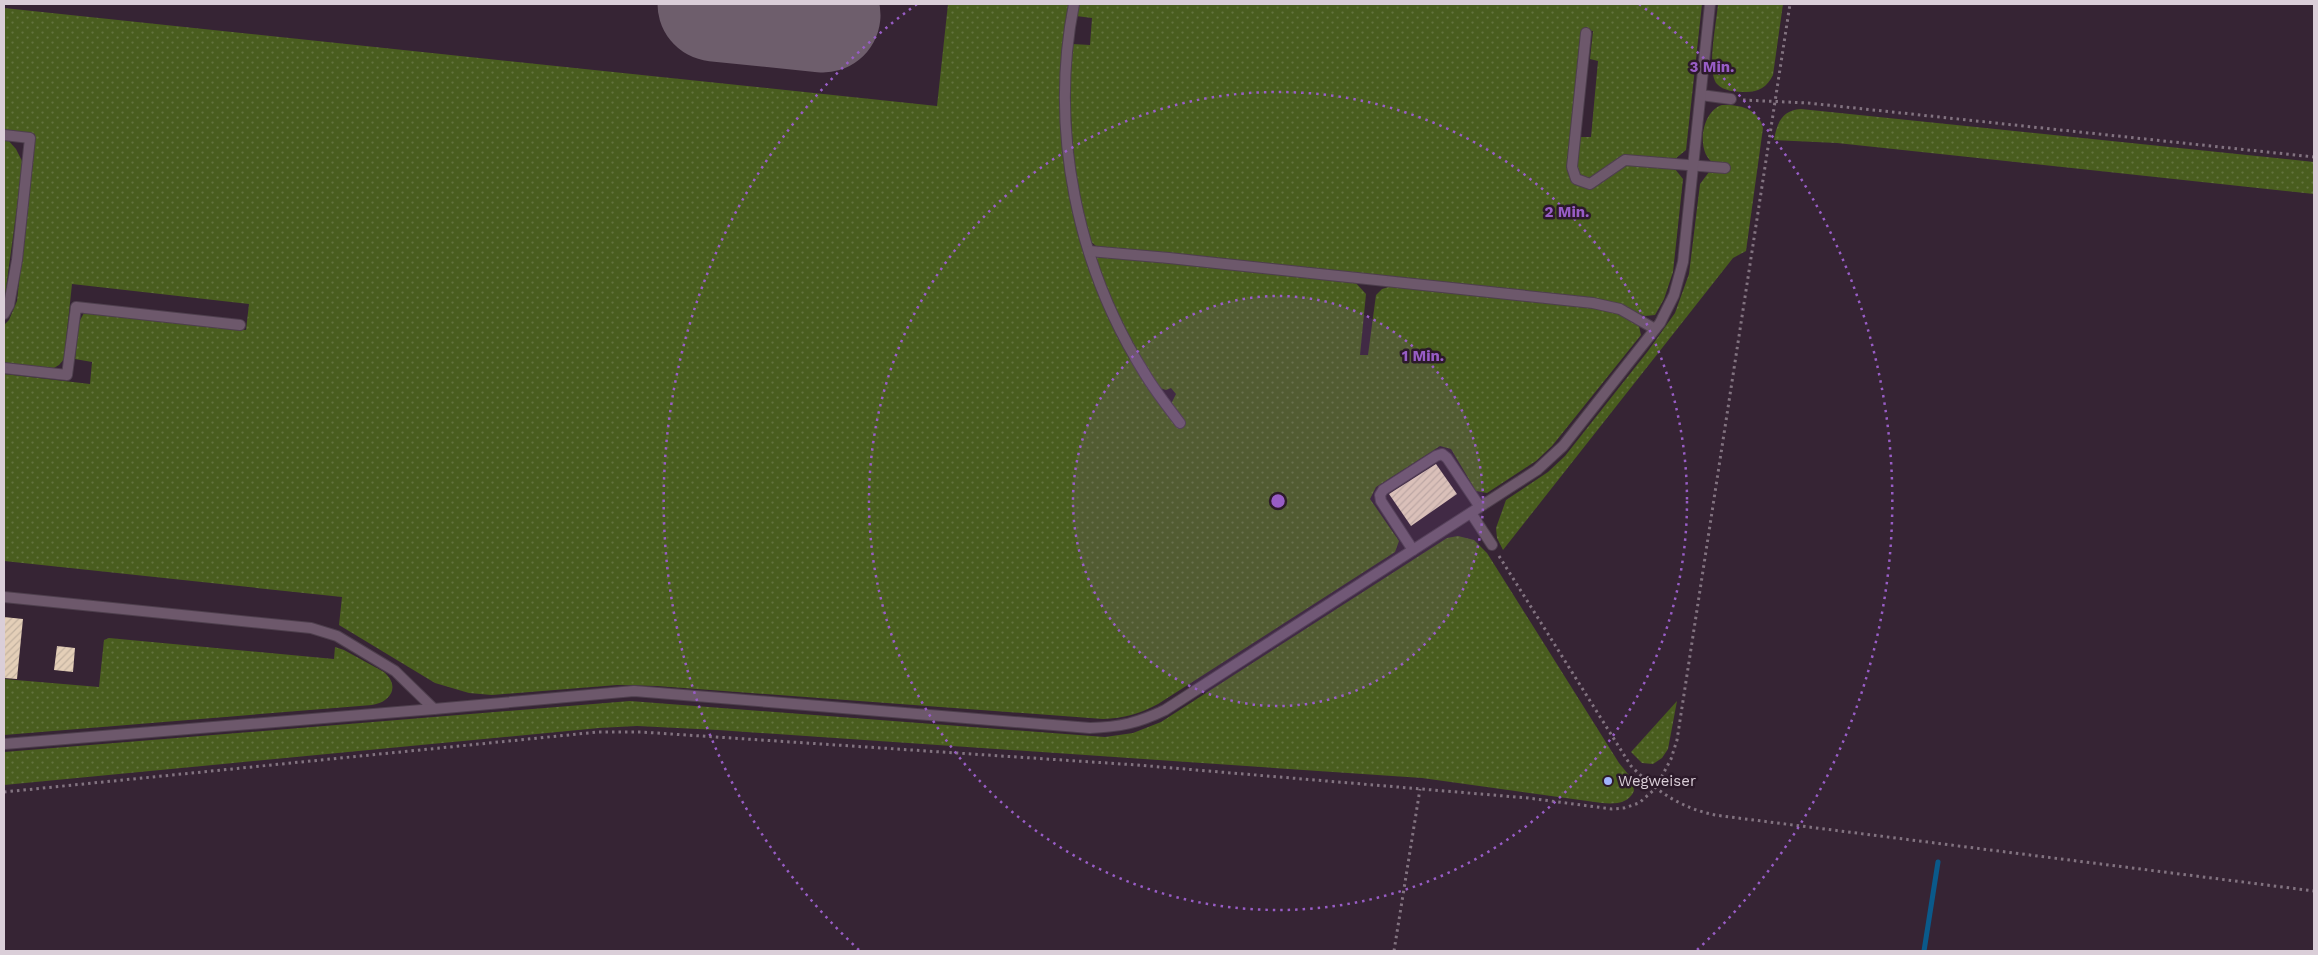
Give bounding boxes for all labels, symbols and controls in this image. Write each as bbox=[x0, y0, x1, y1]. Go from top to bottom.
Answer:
text: 3 Min. bbox=[1690, 58, 1734, 76]
text: 2 Min. bbox=[1545, 203, 1589, 221]
text: 1 Min. bbox=[1402, 347, 1444, 365]
centre of rings bbox=[1269, 492, 1287, 510]
place label: Wegweiser bbox=[1618, 772, 1696, 790]
marker: Wegweiser bbox=[1602, 775, 1614, 787]

